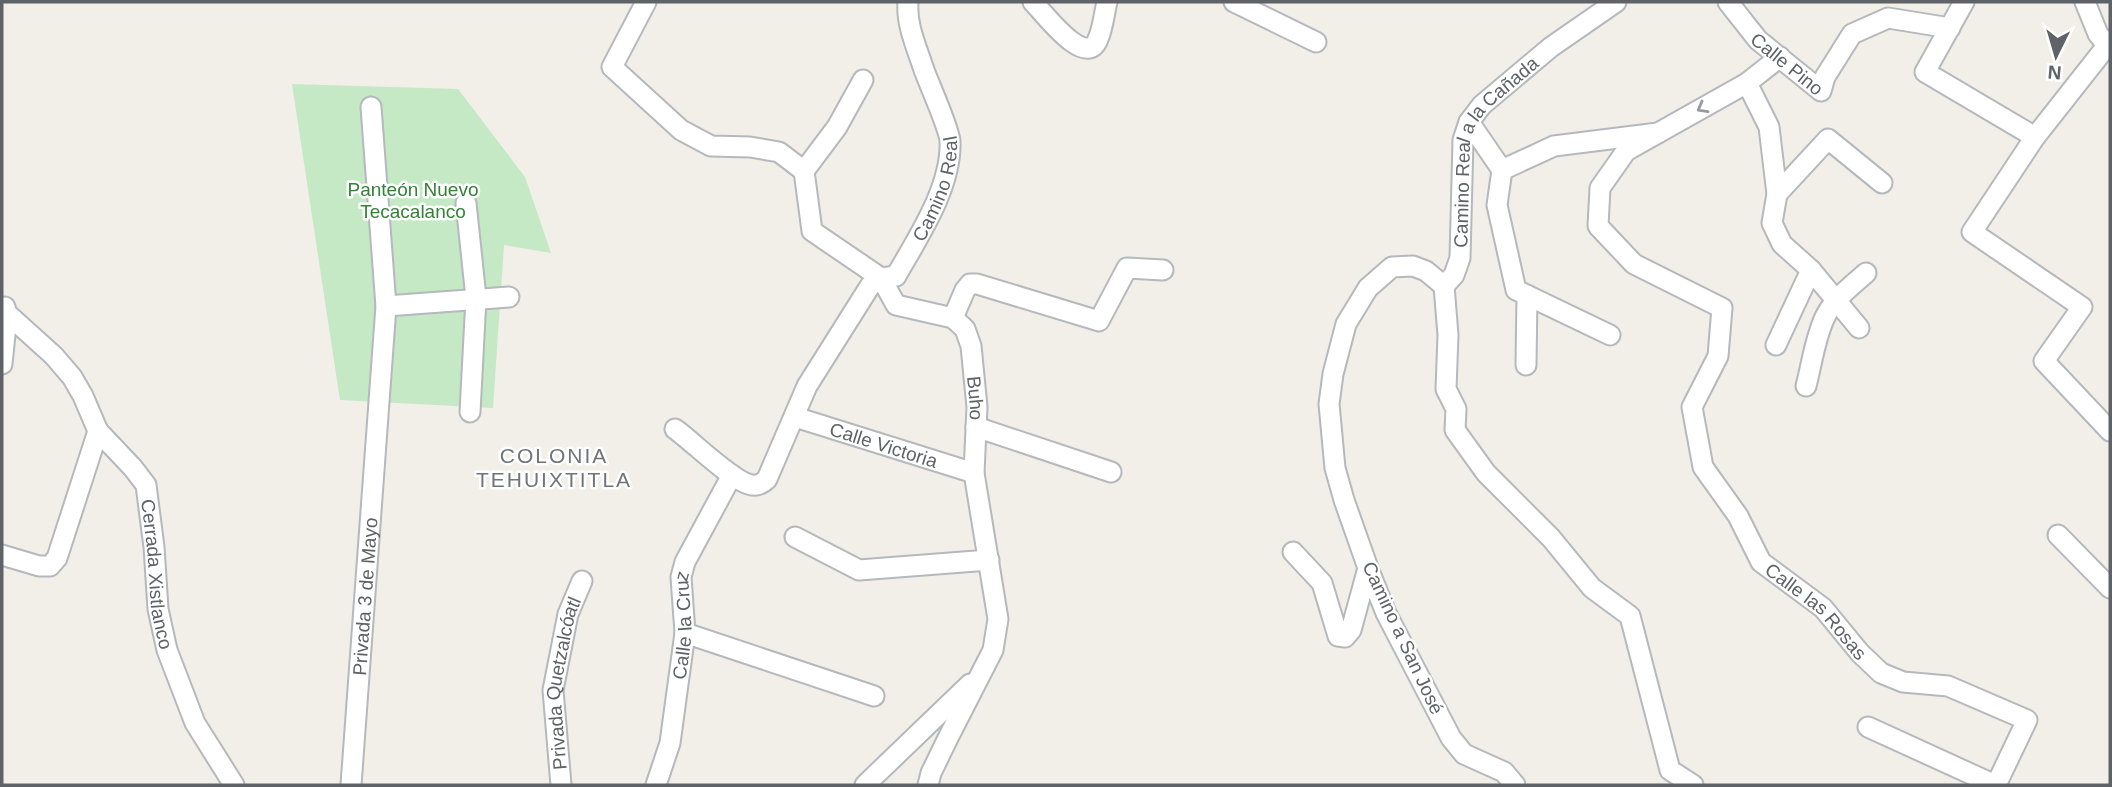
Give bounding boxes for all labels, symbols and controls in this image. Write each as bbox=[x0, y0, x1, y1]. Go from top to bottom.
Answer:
north arrow bbox=[2021, 21, 2091, 91]
street label: Calle Pino bbox=[1747, 28, 1828, 99]
street label: Camino Real a la Cañada bbox=[1450, 52, 1542, 248]
text: N bbox=[2047, 61, 2062, 83]
one-way arrow bbox=[1697, 100, 1709, 113]
street label: Camino Real bbox=[908, 135, 961, 245]
park label: Panteón Nuevo Tecacalanco bbox=[348, 179, 479, 222]
street label: Buho bbox=[963, 375, 988, 421]
street label: Calle Victoria bbox=[827, 418, 941, 472]
district label: COLONIA TEHUIXTITLA bbox=[476, 444, 632, 491]
street label: Cerrada Xistlanco bbox=[137, 498, 177, 651]
street label: Privada 3 de Mayo bbox=[349, 517, 381, 676]
street label: Camino a San José bbox=[1358, 558, 1448, 718]
street label: Calle las Rosas bbox=[1761, 558, 1871, 664]
street label: Calle la Cruz bbox=[668, 568, 696, 681]
street label: Privada Quetzalcóatl bbox=[542, 593, 585, 771]

